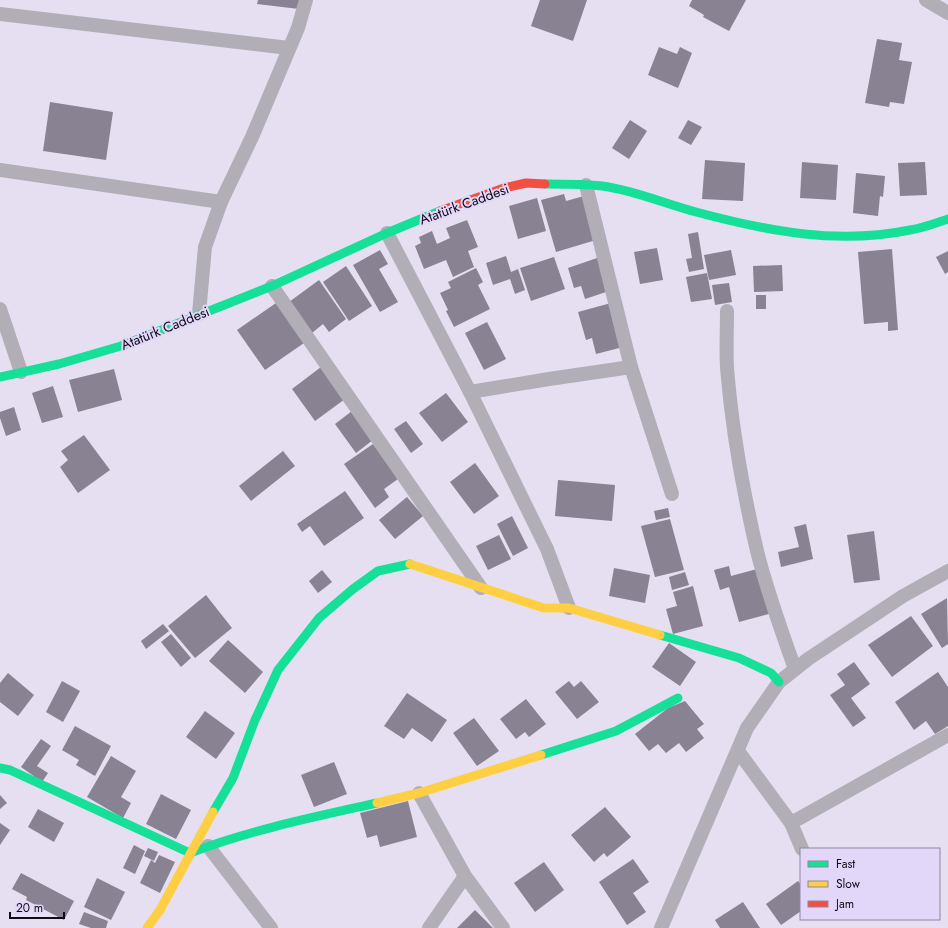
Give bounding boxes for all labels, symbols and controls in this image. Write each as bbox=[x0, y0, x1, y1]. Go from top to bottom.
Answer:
street label: Atatürk Caddesi bbox=[416, 179, 512, 229]
street label: Atatürk Caddesi bbox=[118, 301, 212, 355]
legend bbox=[800, 848, 940, 920]
text: Fast bbox=[836, 855, 855, 873]
text: Slow bbox=[836, 875, 861, 893]
scale bar bbox=[10, 894, 64, 920]
text: Jam bbox=[834, 895, 854, 913]
text: 20 m bbox=[16, 899, 43, 917]

